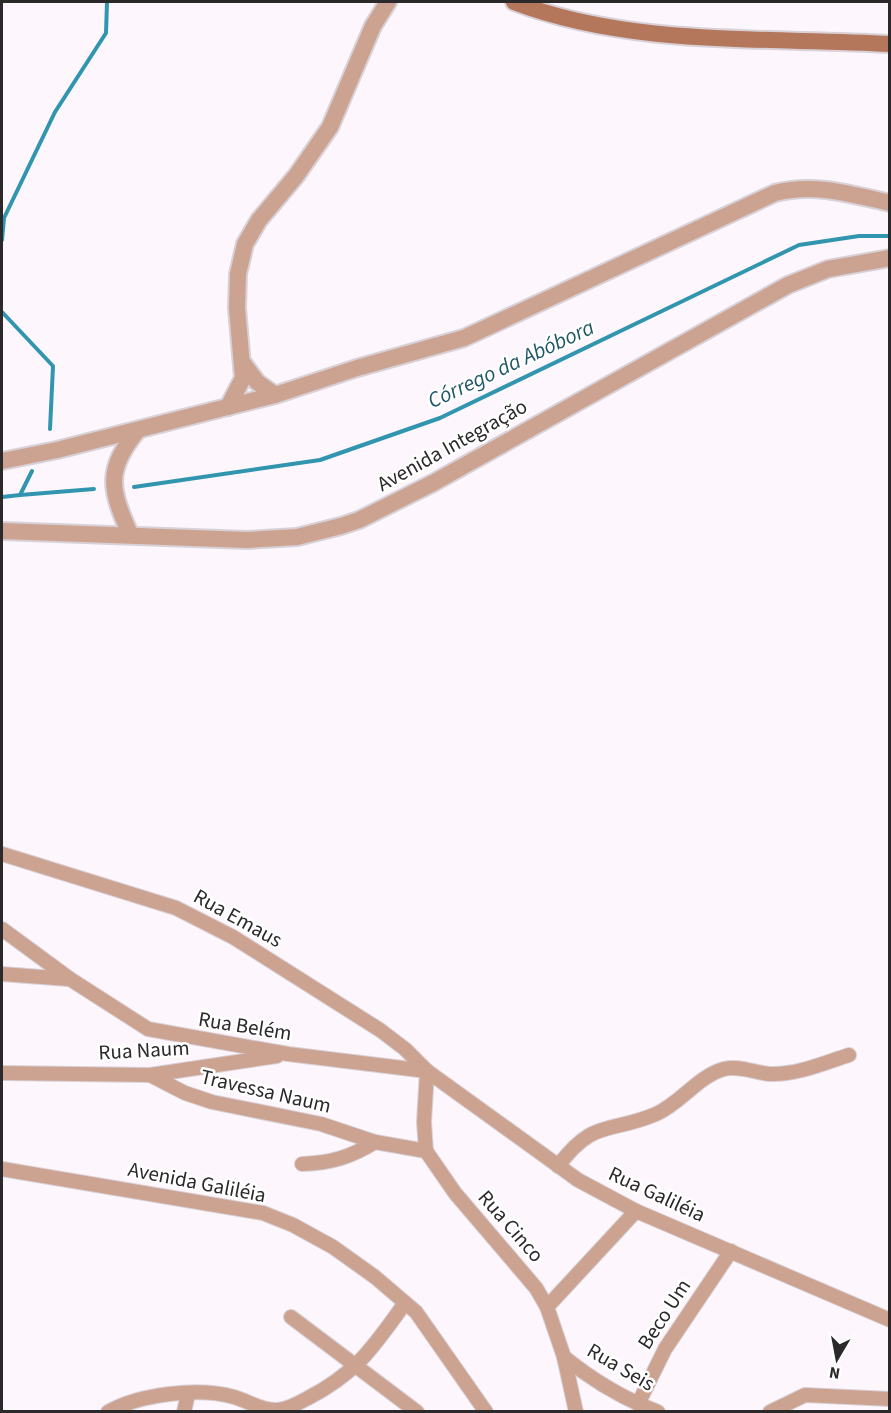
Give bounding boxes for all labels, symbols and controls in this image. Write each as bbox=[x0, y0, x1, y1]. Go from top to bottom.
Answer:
water label: Córrego da Abóbora bbox=[422, 311, 600, 417]
street label: Avenida Integração bbox=[371, 391, 533, 499]
street label: Rua Emaus bbox=[188, 881, 288, 955]
street label: Rua Belém bbox=[196, 1004, 294, 1048]
street label: Rua Naum bbox=[98, 1033, 190, 1067]
street label: Travessa Naum bbox=[198, 1061, 334, 1121]
street label: Avenida Galiléia bbox=[125, 1154, 269, 1210]
street label: Rua Galiléia bbox=[604, 1158, 710, 1230]
street label: Rua Cinco bbox=[471, 1183, 551, 1269]
street label: Beco Um bbox=[630, 1273, 698, 1355]
north arrow bbox=[807, 1329, 867, 1389]
street label: Rua Seis bbox=[582, 1336, 661, 1399]
text: N bbox=[827, 1361, 842, 1385]

